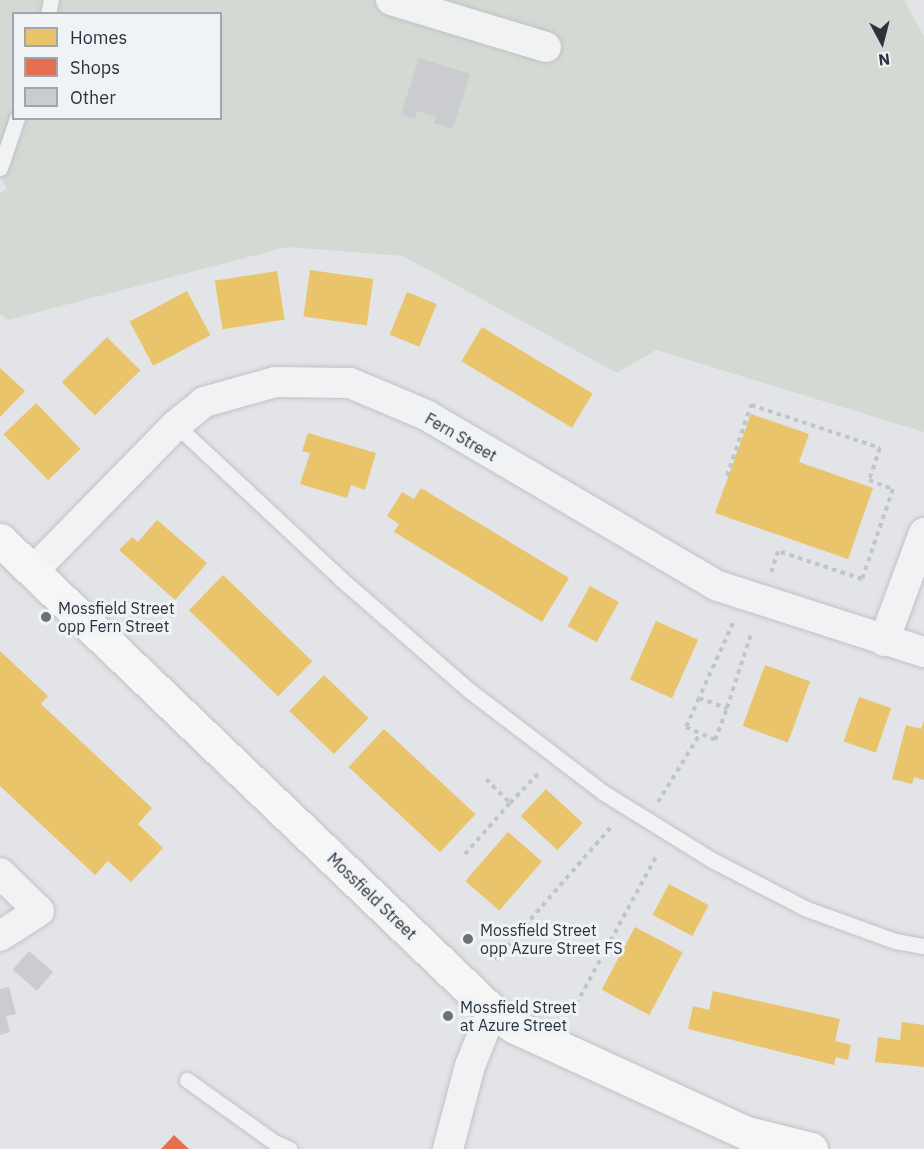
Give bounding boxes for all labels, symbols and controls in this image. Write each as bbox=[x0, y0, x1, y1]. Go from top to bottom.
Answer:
legend bbox=[12, 12, 222, 120]
north arrow bbox=[852, 12, 912, 72]
text: Homes bbox=[70, 26, 127, 49]
text: N bbox=[877, 49, 891, 70]
text: Shops bbox=[70, 56, 120, 79]
text: Other bbox=[70, 86, 116, 109]
street label: Fern Street bbox=[422, 409, 500, 465]
place label: Mossfield Street opp Fern Street bbox=[58, 598, 175, 636]
marker: Mossfield Street opp Fern Street bbox=[39, 610, 53, 624]
street label: Mossfield Street bbox=[323, 849, 421, 943]
place label: Mossfield Street opp Azure Street FS bbox=[480, 920, 622, 958]
marker: Mossfield Street opp Azure Street FS bbox=[461, 932, 475, 946]
place label: Mossfield Street at Azure Street bbox=[460, 997, 577, 1035]
marker: Mossfield Street at Azure Street bbox=[441, 1009, 455, 1023]

